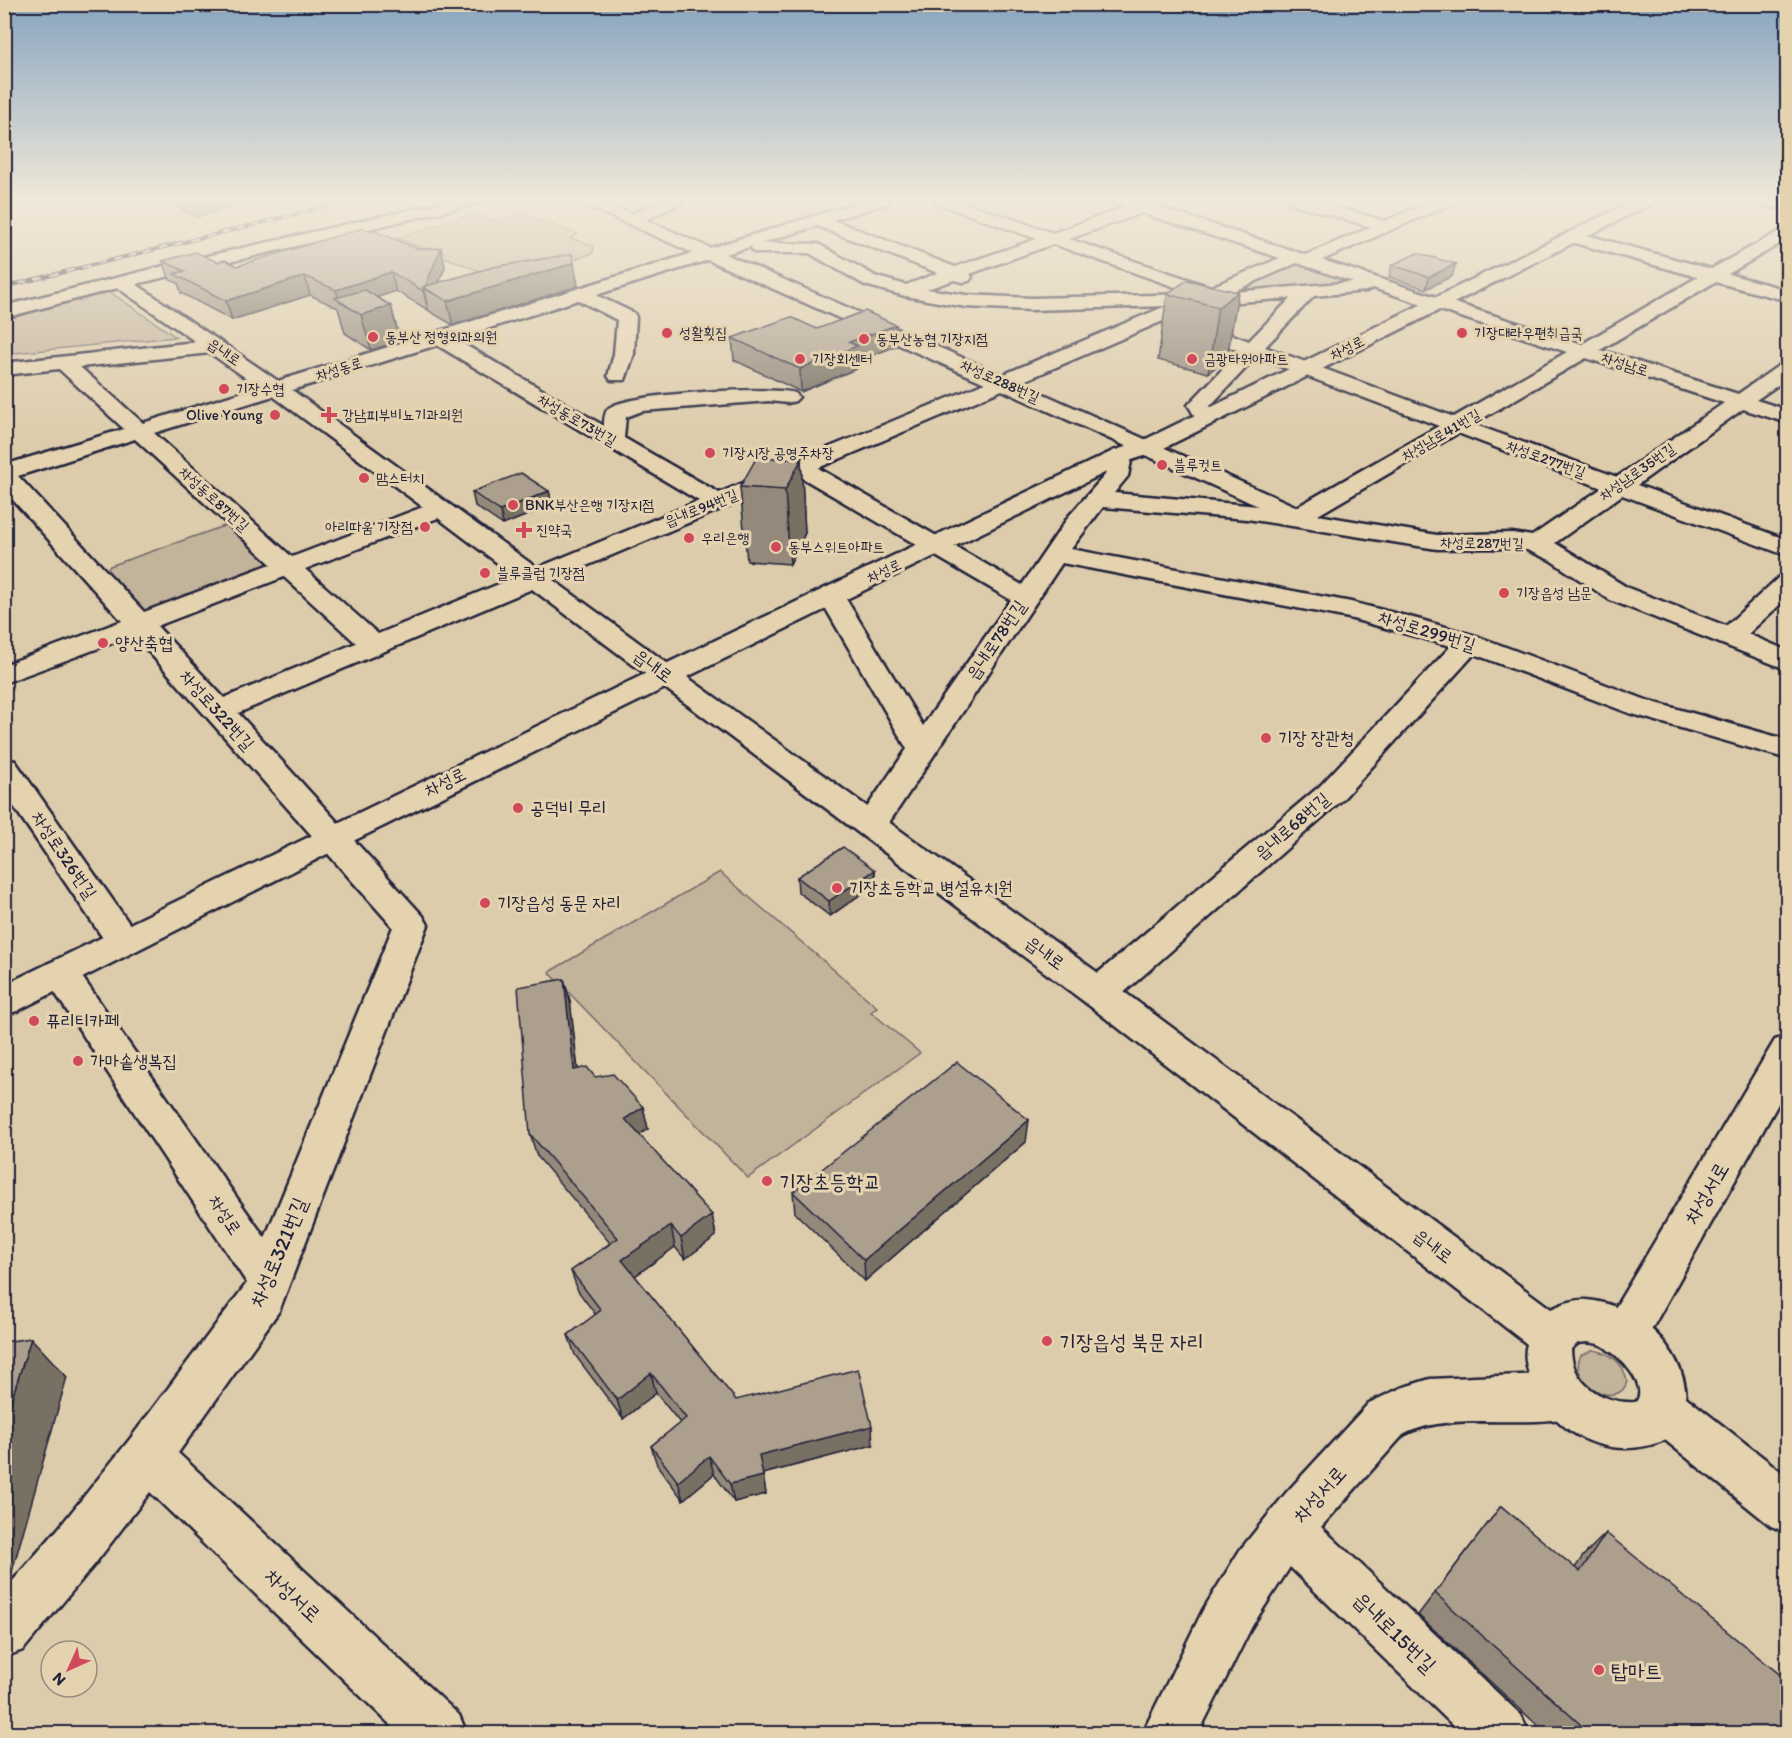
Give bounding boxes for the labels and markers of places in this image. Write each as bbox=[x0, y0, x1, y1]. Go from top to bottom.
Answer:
place label: 성활횟집 bbox=[679, 324, 727, 342]
place label: 기장대라우편취급국 bbox=[1474, 324, 1583, 342]
marker: 성활횟집 bbox=[660, 326, 674, 340]
marker: 기장대라우편취급국 bbox=[1455, 326, 1469, 340]
place label: 동부산 정형외과의원 bbox=[385, 328, 497, 346]
marker: 동부산 정형외과의원 bbox=[366, 330, 380, 344]
place label: 동부산농협 기장지점 bbox=[876, 330, 988, 348]
marker: 동부산농협 기장지점 bbox=[857, 332, 871, 346]
place label: 기장회센터 bbox=[812, 350, 872, 368]
place label: 금광타워아파트 bbox=[1204, 350, 1289, 368]
marker: 기장회센터 bbox=[793, 352, 807, 366]
marker: 금광타워아파트 bbox=[1185, 352, 1199, 366]
place label: 기장수협 bbox=[236, 380, 284, 398]
marker: 기장수협 bbox=[217, 382, 231, 396]
place label: Olive Young bbox=[186, 406, 263, 424]
marker: 강남피부비뇨기과의원 bbox=[320, 406, 338, 424]
place label: 강남피부비뇨기과의원 bbox=[342, 406, 463, 424]
marker: Olive Young bbox=[268, 408, 282, 422]
place label: 기장시장 공영주차장 bbox=[722, 444, 834, 462]
marker: 기장시장 공영주차장 bbox=[703, 446, 717, 460]
place label: 블루컷트 bbox=[1174, 456, 1222, 474]
marker: 블루컷트 bbox=[1155, 458, 1169, 472]
place label: 맘스터치 bbox=[376, 469, 424, 487]
marker: 맘스터치 bbox=[357, 471, 371, 485]
place label: BNK부산은행 기장지점 bbox=[525, 496, 654, 514]
marker: BNK부산은행 기장지점 bbox=[506, 498, 520, 512]
place label: 아리따움 기장점 bbox=[325, 518, 413, 536]
marker: 아리따움 기장점 bbox=[418, 520, 432, 534]
place label: 진약국 bbox=[536, 521, 572, 539]
marker: 진약국 bbox=[517, 523, 531, 537]
place label: 우리은행 bbox=[701, 529, 749, 547]
marker: 우리은행 bbox=[682, 531, 696, 545]
place label: 동부스위트아파트 bbox=[788, 538, 885, 556]
marker: 동부스위트아파트 bbox=[769, 540, 783, 554]
place label: 블루클럽 기장점 bbox=[497, 564, 585, 582]
marker: 블루클럽 기장점 bbox=[478, 566, 492, 580]
place label: 기장읍성 남문 bbox=[1516, 584, 1592, 602]
marker: 기장읍성 남문 bbox=[1497, 586, 1511, 600]
place label: 양산축협 bbox=[115, 632, 173, 654]
marker: 양산축협 bbox=[96, 636, 110, 650]
place label: 기장 장관청 bbox=[1278, 727, 1354, 749]
marker: 기장 장관청 bbox=[1259, 731, 1273, 745]
place label: 공덕비 무리 bbox=[530, 797, 606, 819]
marker: 공덕비 무리 bbox=[511, 801, 525, 815]
place label: 기장초등학교 병설유치원 bbox=[849, 877, 1012, 899]
marker: 기장초등학교 병설유치원 bbox=[830, 881, 844, 895]
place label: 기장읍성 동문 자리 bbox=[497, 892, 621, 914]
marker: 기장읍성 동문 자리 bbox=[478, 896, 492, 910]
place label: 퓨리티카페 bbox=[46, 1010, 119, 1032]
marker: 퓨리티카페 bbox=[27, 1014, 41, 1028]
place label: 가마솥생복집 bbox=[90, 1050, 177, 1072]
marker: 가마솥생복집 bbox=[71, 1054, 85, 1068]
place label: 기장초등학교 bbox=[779, 1169, 880, 1194]
marker: 기장초등학교 bbox=[760, 1174, 774, 1188]
place label: 기장읍성 북문 자리 bbox=[1059, 1329, 1204, 1354]
marker: 기장읍성 북문 자리 bbox=[1040, 1334, 1054, 1348]
place label: 탑마트 bbox=[1611, 1658, 1662, 1683]
marker: 탑마트 bbox=[1592, 1663, 1606, 1677]

